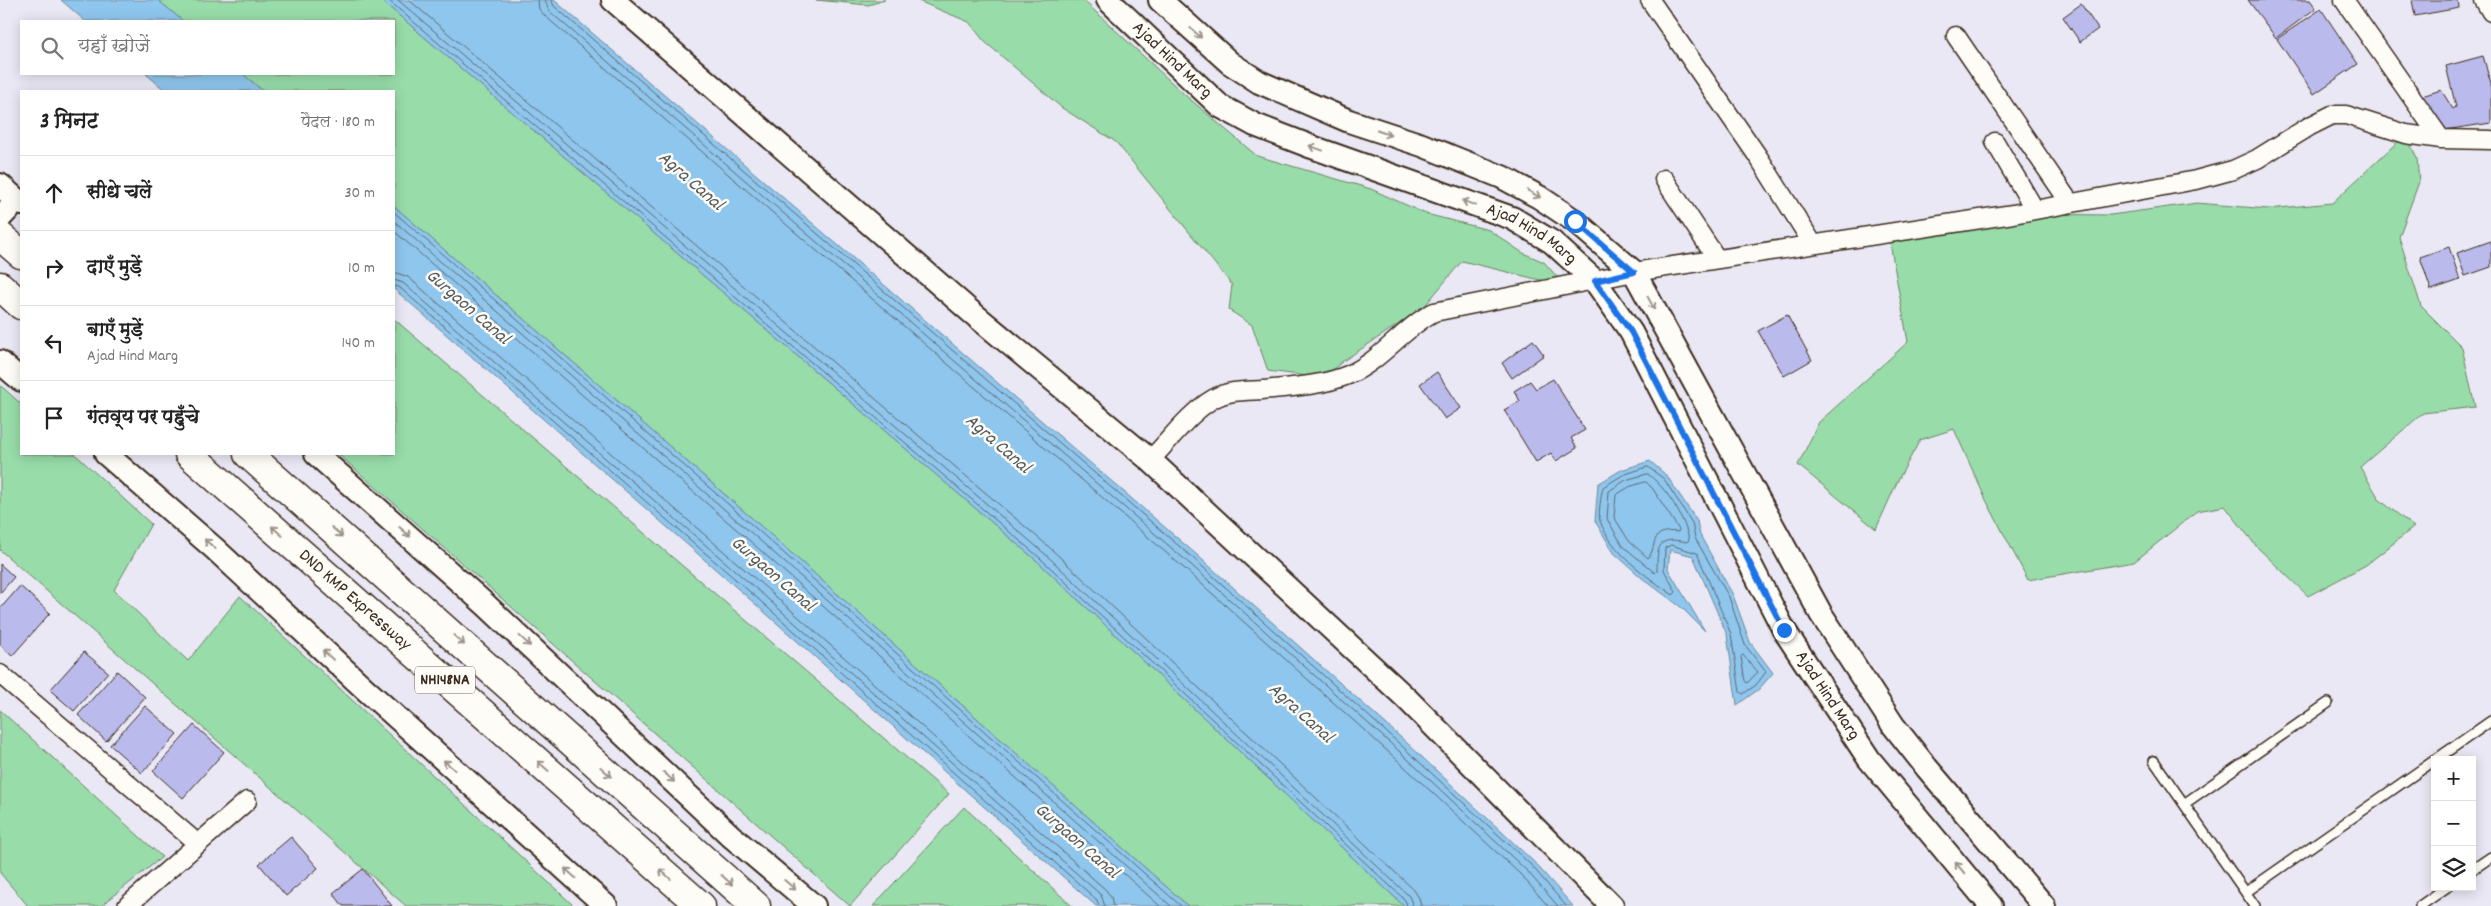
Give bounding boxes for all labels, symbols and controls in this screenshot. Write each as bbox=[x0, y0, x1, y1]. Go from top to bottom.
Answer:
street label: Ajad Hind Marg bbox=[1126, 16, 1218, 105]
search box bbox=[20, 20, 395, 75]
one-way arrow bbox=[1190, 27, 1203, 39]
icon: search bbox=[38, 34, 66, 62]
text: यहाँ खोजें bbox=[78, 34, 150, 61]
text: 3 मिनट bbox=[40, 108, 98, 138]
text: पैदल · 180 m bbox=[301, 111, 375, 134]
one-way arrow bbox=[1376, 129, 1391, 138]
one-way arrow bbox=[1308, 143, 1324, 152]
water label: Agra Canal bbox=[651, 146, 730, 219]
icon: ahead bbox=[40, 179, 68, 207]
text: सीधे चलें bbox=[87, 180, 152, 207]
text: 30 m bbox=[345, 182, 375, 205]
one-way arrow bbox=[1526, 190, 1541, 200]
one-way arrow bbox=[1461, 197, 1477, 207]
street label: Ajad Hind Marg bbox=[1483, 197, 1582, 271]
route start bbox=[1564, 210, 1587, 233]
icon: right bbox=[40, 254, 68, 282]
text: दाएँ मुड़ें bbox=[87, 255, 142, 282]
text: 10 m bbox=[348, 257, 375, 280]
water label: Gurgaon Canal bbox=[419, 264, 516, 353]
one-way arrow bbox=[1646, 296, 1656, 311]
text: बाएँ मुड़ें bbox=[87, 318, 143, 345]
icon: left bbox=[40, 329, 68, 357]
text: 140 m bbox=[341, 332, 375, 355]
text: Ajad Hind Marg bbox=[87, 345, 178, 368]
icon: arrive bbox=[40, 404, 68, 432]
text: गंतव्य पर पहुँचे bbox=[87, 405, 199, 432]
water label: Agra Canal bbox=[958, 409, 1037, 482]
one-way arrow bbox=[270, 525, 283, 537]
one-way arrow bbox=[330, 526, 343, 537]
one-way arrow bbox=[398, 527, 411, 538]
water label: Gurgaon Canal bbox=[724, 531, 821, 620]
one-way arrow bbox=[203, 539, 216, 550]
street label: DND KMP Expressway bbox=[293, 544, 417, 657]
route end bbox=[1773, 619, 1796, 642]
one-way arrow bbox=[452, 634, 465, 646]
one-way arrow bbox=[519, 635, 532, 647]
street label: Ajad Hind Marg bbox=[1789, 646, 1866, 745]
one-way arrow bbox=[322, 649, 335, 661]
road number: NH148NA bbox=[415, 666, 475, 694]
water label: Agra Canal bbox=[1261, 677, 1340, 752]
map controls bbox=[2431, 756, 2476, 891]
button: + bbox=[2431, 756, 2476, 801]
one-way arrow bbox=[442, 759, 455, 771]
one-way arrow bbox=[536, 760, 549, 772]
one-way arrow bbox=[599, 766, 612, 778]
one-way arrow bbox=[663, 771, 675, 783]
water label: Gurgaon Canal bbox=[1028, 798, 1125, 887]
button: − bbox=[2431, 801, 2476, 846]
button: layers bbox=[2431, 846, 2476, 891]
one-way arrow bbox=[1955, 862, 1966, 875]
one-way arrow bbox=[563, 868, 576, 879]
one-way arrow bbox=[658, 868, 671, 879]
one-way arrow bbox=[720, 874, 733, 886]
one-way arrow bbox=[783, 880, 796, 891]

